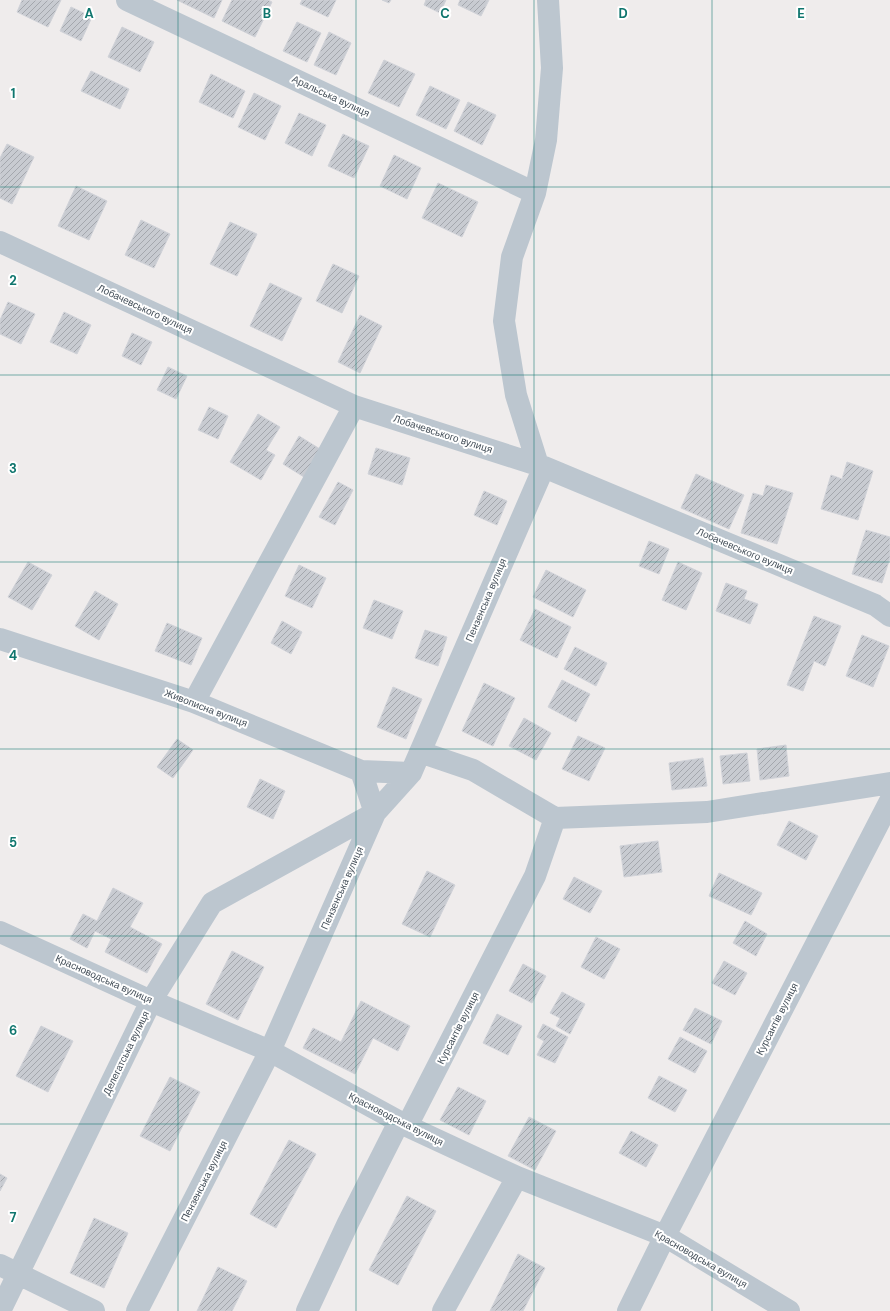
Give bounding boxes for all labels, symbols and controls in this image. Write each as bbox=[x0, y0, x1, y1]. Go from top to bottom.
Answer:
text: A bbox=[84, 5, 94, 22]
text: B bbox=[263, 5, 271, 22]
text: C bbox=[440, 5, 450, 22]
text: D bbox=[618, 5, 628, 22]
text: E bbox=[797, 5, 805, 22]
street label: Аральська вулиця bbox=[290, 72, 372, 120]
text: 1 bbox=[11, 85, 15, 102]
text: 2 bbox=[9, 272, 17, 289]
street label: Лобачевського вулиця bbox=[95, 281, 195, 337]
street label: Лобачевського вулиця bbox=[392, 412, 494, 456]
text: 3 bbox=[9, 460, 17, 477]
street label: Лобачевського вулиця bbox=[695, 525, 795, 577]
street label: Пензенська вулиця bbox=[463, 556, 509, 644]
text: 4 bbox=[9, 647, 17, 664]
street label: Живописна вулиця bbox=[163, 686, 249, 730]
text: 5 bbox=[9, 834, 17, 851]
street label: Пензенська вулиця bbox=[318, 845, 366, 931]
street label: Красноводська вулиця bbox=[53, 952, 155, 1006]
street label: Курсантів вулиця bbox=[753, 981, 801, 1057]
street label: Курсантів вулиця bbox=[434, 990, 482, 1066]
street label: Делегатська вулиця bbox=[100, 1009, 152, 1097]
text: 6 bbox=[9, 1022, 17, 1039]
street label: Красноводська вулиця bbox=[346, 1089, 446, 1149]
street label: Пензенська вулиця bbox=[178, 1138, 230, 1224]
text: 7 bbox=[10, 1209, 17, 1226]
street label: Красноводська вулиця bbox=[652, 1227, 750, 1291]

